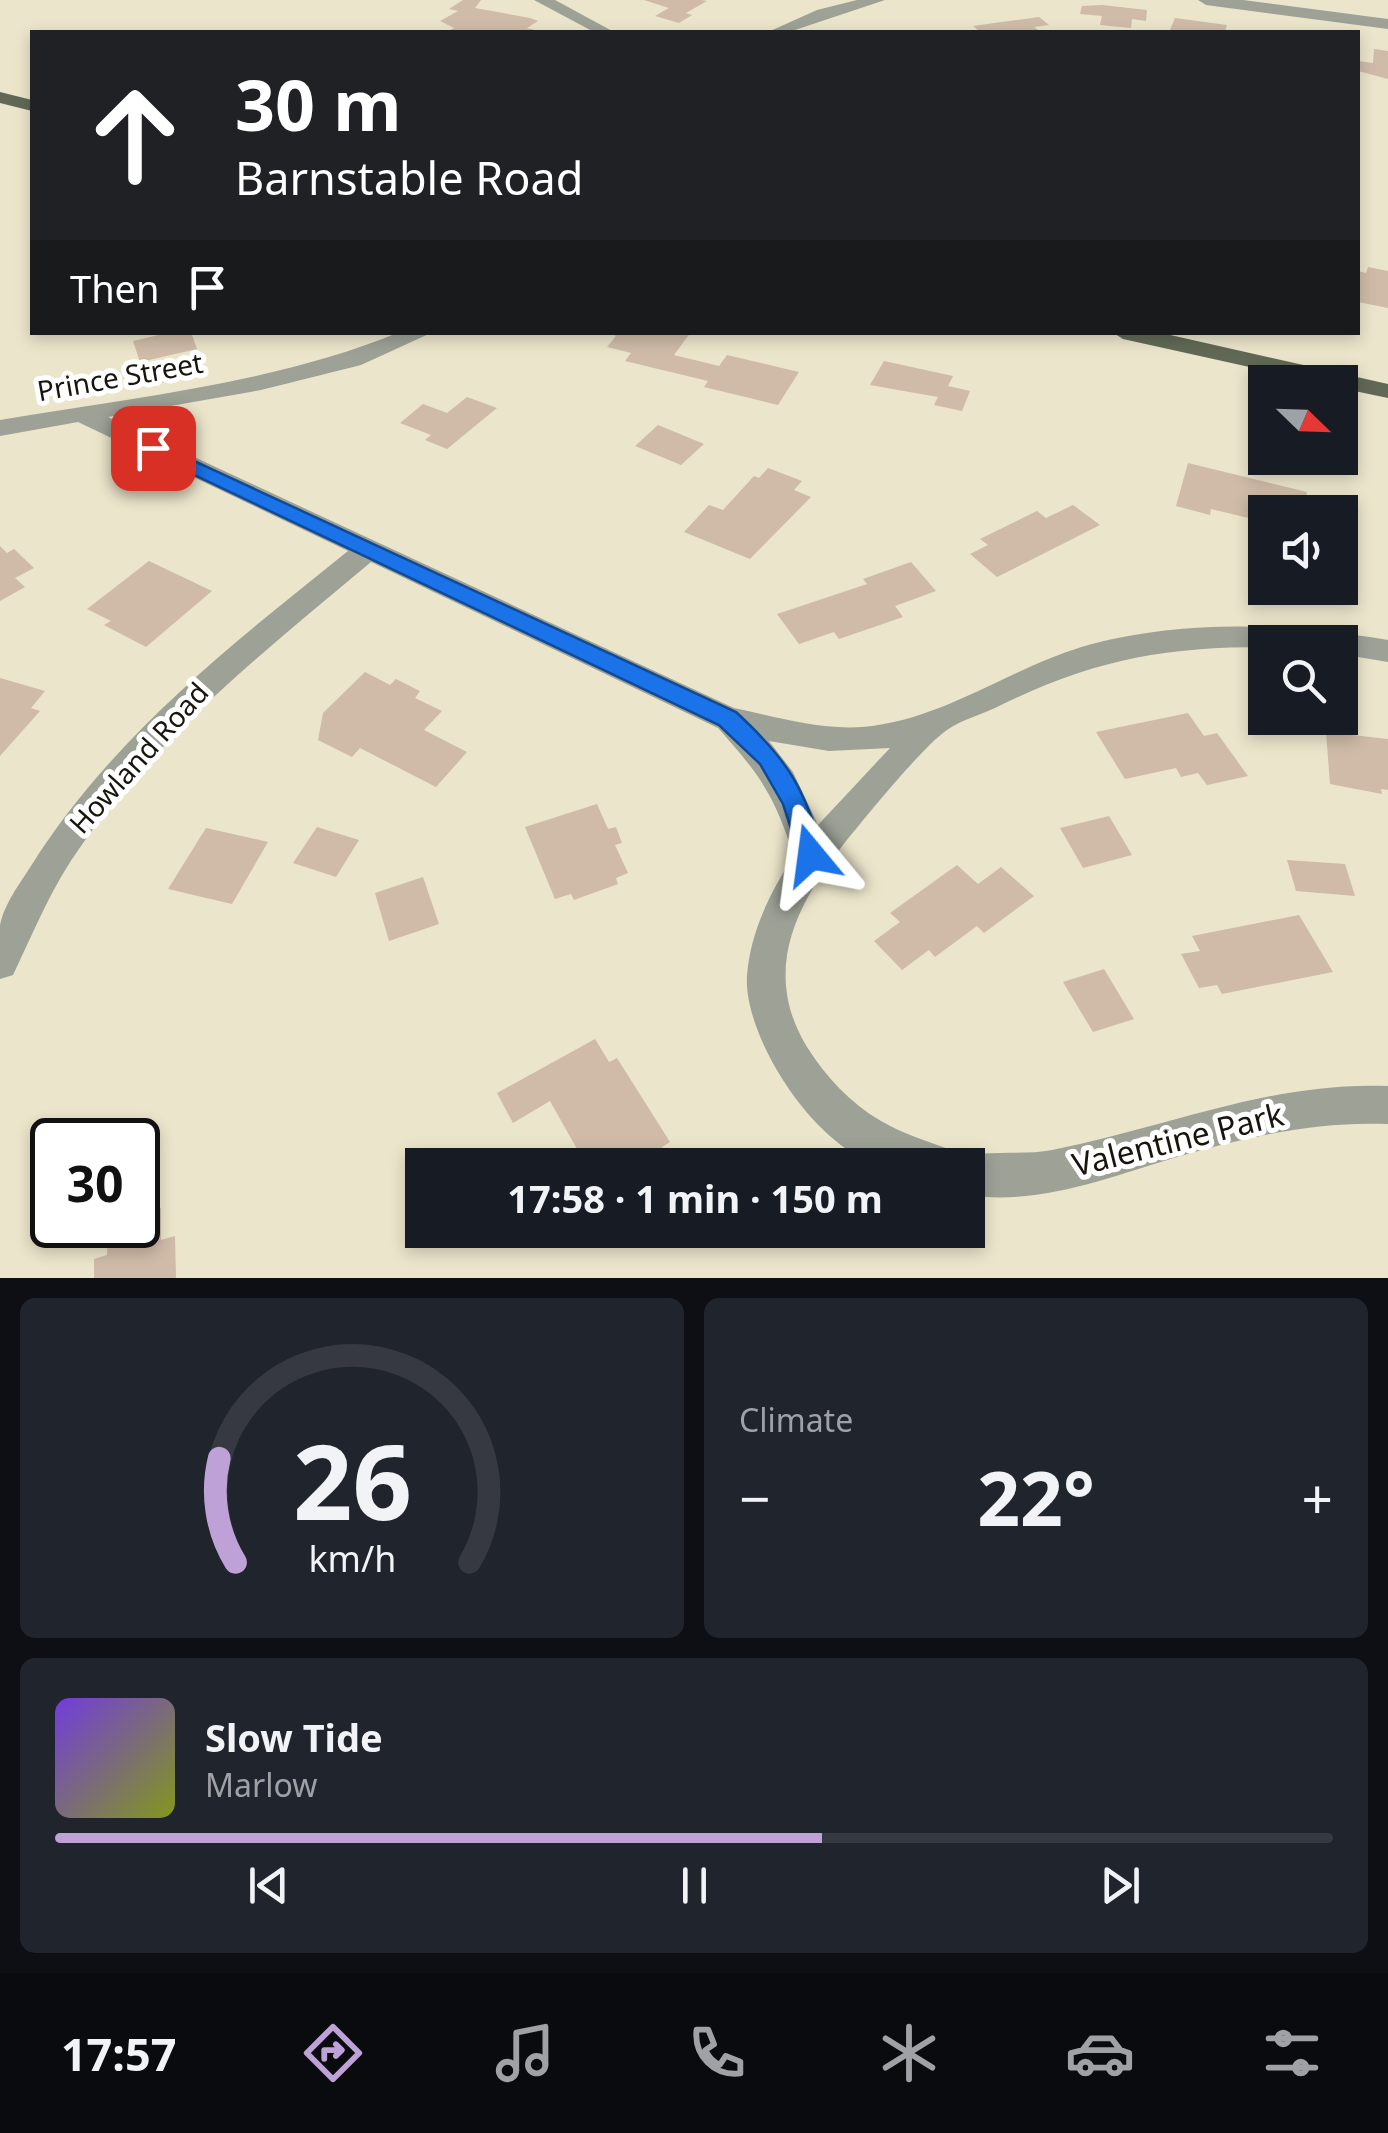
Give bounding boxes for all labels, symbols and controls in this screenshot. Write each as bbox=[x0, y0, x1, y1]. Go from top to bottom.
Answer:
text: 30 m bbox=[235, 56, 402, 152]
icon: ahead bbox=[70, 70, 200, 200]
text: Barnstable Road bbox=[235, 147, 583, 208]
icon: arrive bbox=[180, 260, 235, 315]
text: Then bbox=[70, 262, 160, 314]
street label: Prince Street bbox=[34, 343, 206, 409]
north arrow bbox=[1248, 365, 1358, 475]
map controls bbox=[1248, 365, 1358, 735]
pin bbox=[111, 406, 196, 491]
icon: arrive bbox=[126, 421, 181, 476]
button: sound bbox=[1248, 495, 1358, 605]
button: search bbox=[1248, 625, 1358, 735]
street label: Howland Road bbox=[60, 674, 216, 841]
position arrow bbox=[759, 803, 863, 907]
street label: Valentine Park bbox=[1068, 1092, 1288, 1186]
speed limit sign: 30 bbox=[30, 1118, 160, 1248]
text: 17:58 · 1 min · 150 m bbox=[507, 1172, 883, 1224]
text: Climate bbox=[739, 1398, 853, 1441]
text: 26 bbox=[293, 1409, 411, 1550]
text: 22° bbox=[977, 1446, 1095, 1548]
text: − bbox=[739, 1460, 770, 1535]
text: + bbox=[1302, 1460, 1333, 1535]
text: km/h bbox=[308, 1534, 396, 1582]
text: Slow Tide bbox=[205, 1711, 383, 1763]
text: Marlow bbox=[205, 1763, 317, 1806]
icon: previous bbox=[241, 1858, 296, 1913]
icon: pause bbox=[667, 1858, 722, 1913]
icon: next bbox=[1093, 1858, 1148, 1913]
icon: directions bbox=[298, 2018, 368, 2088]
icon: music bbox=[490, 2018, 560, 2088]
icon: phone bbox=[682, 2018, 752, 2088]
icon: climate bbox=[874, 2018, 944, 2088]
icon: car bbox=[1065, 2018, 1135, 2088]
icon: filters bbox=[1257, 2018, 1327, 2088]
text: 17:57 bbox=[61, 2023, 176, 2084]

